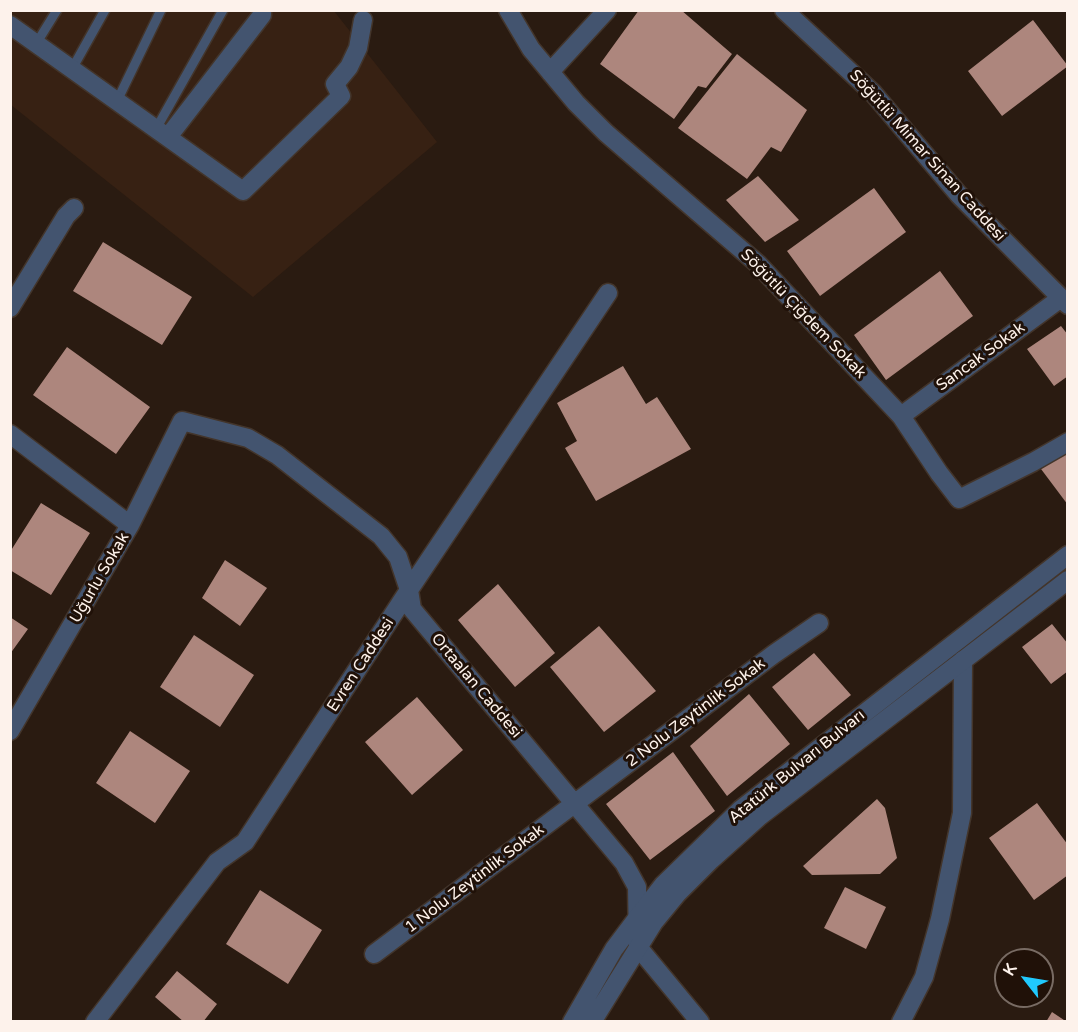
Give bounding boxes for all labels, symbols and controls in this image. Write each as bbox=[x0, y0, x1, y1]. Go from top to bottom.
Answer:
street label: Söğütlü Mimar Sinan Caddesi bbox=[845, 66, 1009, 246]
street label: Söğütlü Çiğdem Sokak bbox=[736, 245, 870, 383]
street label: Sancak Sokak bbox=[933, 318, 1029, 396]
street label: Uğurlu Sokak bbox=[66, 529, 134, 627]
street label: Evren Caddesi bbox=[323, 614, 399, 716]
street label: Ortaalan Caddesi bbox=[427, 630, 525, 742]
street label: 2 Nolu Zeytinlik Sokak bbox=[623, 654, 769, 772]
street label: Atatürk Bulvarı Bulvarı bbox=[725, 706, 869, 828]
street label: 1 Nolu Zeytinlik Sokak bbox=[402, 820, 548, 938]
north arrow bbox=[994, 948, 1054, 1008]
text: K bbox=[999, 960, 1022, 980]

